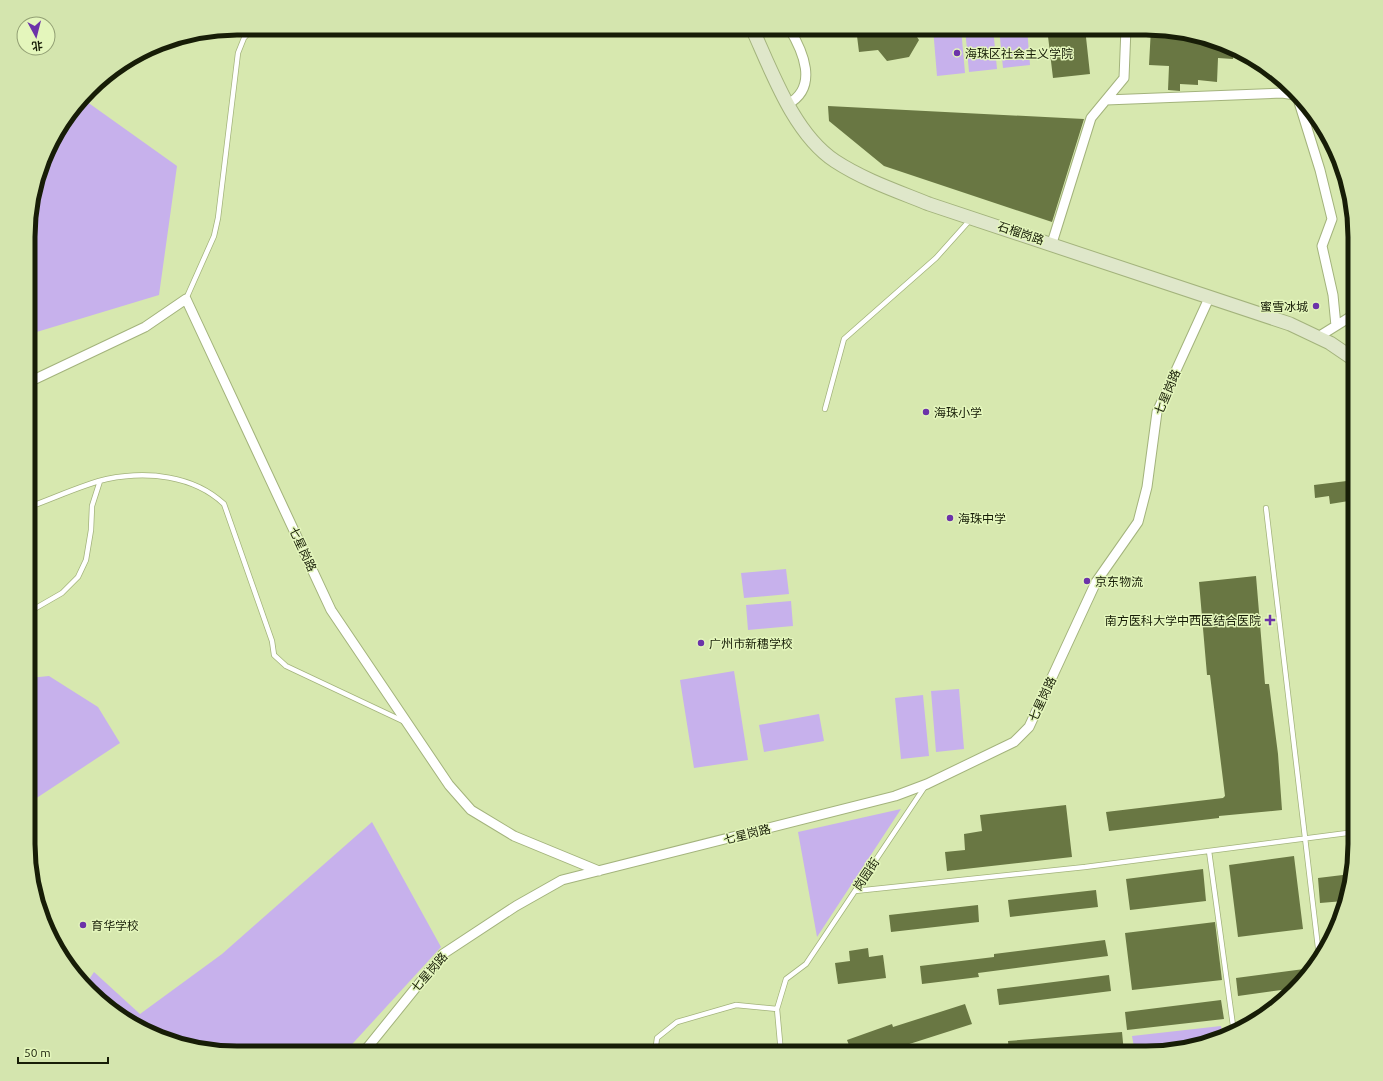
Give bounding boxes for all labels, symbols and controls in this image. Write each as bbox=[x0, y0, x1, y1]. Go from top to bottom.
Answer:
north arrow bbox=[16, 16, 56, 56]
text: 北 bbox=[31, 39, 43, 53]
place label: 海珠区社会主义学院 bbox=[965, 47, 1073, 60]
marker: 海珠区社会主义学院 bbox=[952, 48, 962, 58]
street label: 石榴岗路 bbox=[996, 219, 1046, 247]
place label: 蜜雪冰城 bbox=[1260, 300, 1308, 313]
marker: 蜜雪冰城 bbox=[1311, 301, 1321, 311]
street label: 七星岗路 bbox=[1152, 367, 1182, 417]
place label: 海珠小学 bbox=[934, 406, 982, 419]
marker: 海珠小学 bbox=[921, 407, 931, 417]
place label: 海珠中学 bbox=[958, 512, 1006, 525]
marker: 海珠中学 bbox=[945, 513, 955, 523]
street label: 七星岗路 bbox=[287, 524, 319, 574]
place label: 京东物流 bbox=[1095, 575, 1143, 588]
marker: 京东物流 bbox=[1082, 576, 1092, 586]
place label: 南方医科大学中西医结合医院 bbox=[1105, 614, 1261, 627]
marker: 南方医科大学中西医结合医院 bbox=[1264, 614, 1276, 626]
place label: 广州市新穗学校 bbox=[709, 637, 793, 650]
marker: 广州市新穗学校 bbox=[696, 638, 706, 648]
street label: 七星岗路 bbox=[1026, 674, 1058, 724]
street label: 七星岗路 bbox=[722, 822, 772, 846]
street label: 岗园街 bbox=[851, 855, 881, 893]
place label: 育华学校 bbox=[91, 919, 139, 932]
marker: 育华学校 bbox=[78, 920, 88, 930]
street label: 七星岗路 bbox=[408, 950, 450, 994]
scale bar bbox=[18, 1039, 108, 1065]
text: 50 m bbox=[24, 1046, 51, 1059]

